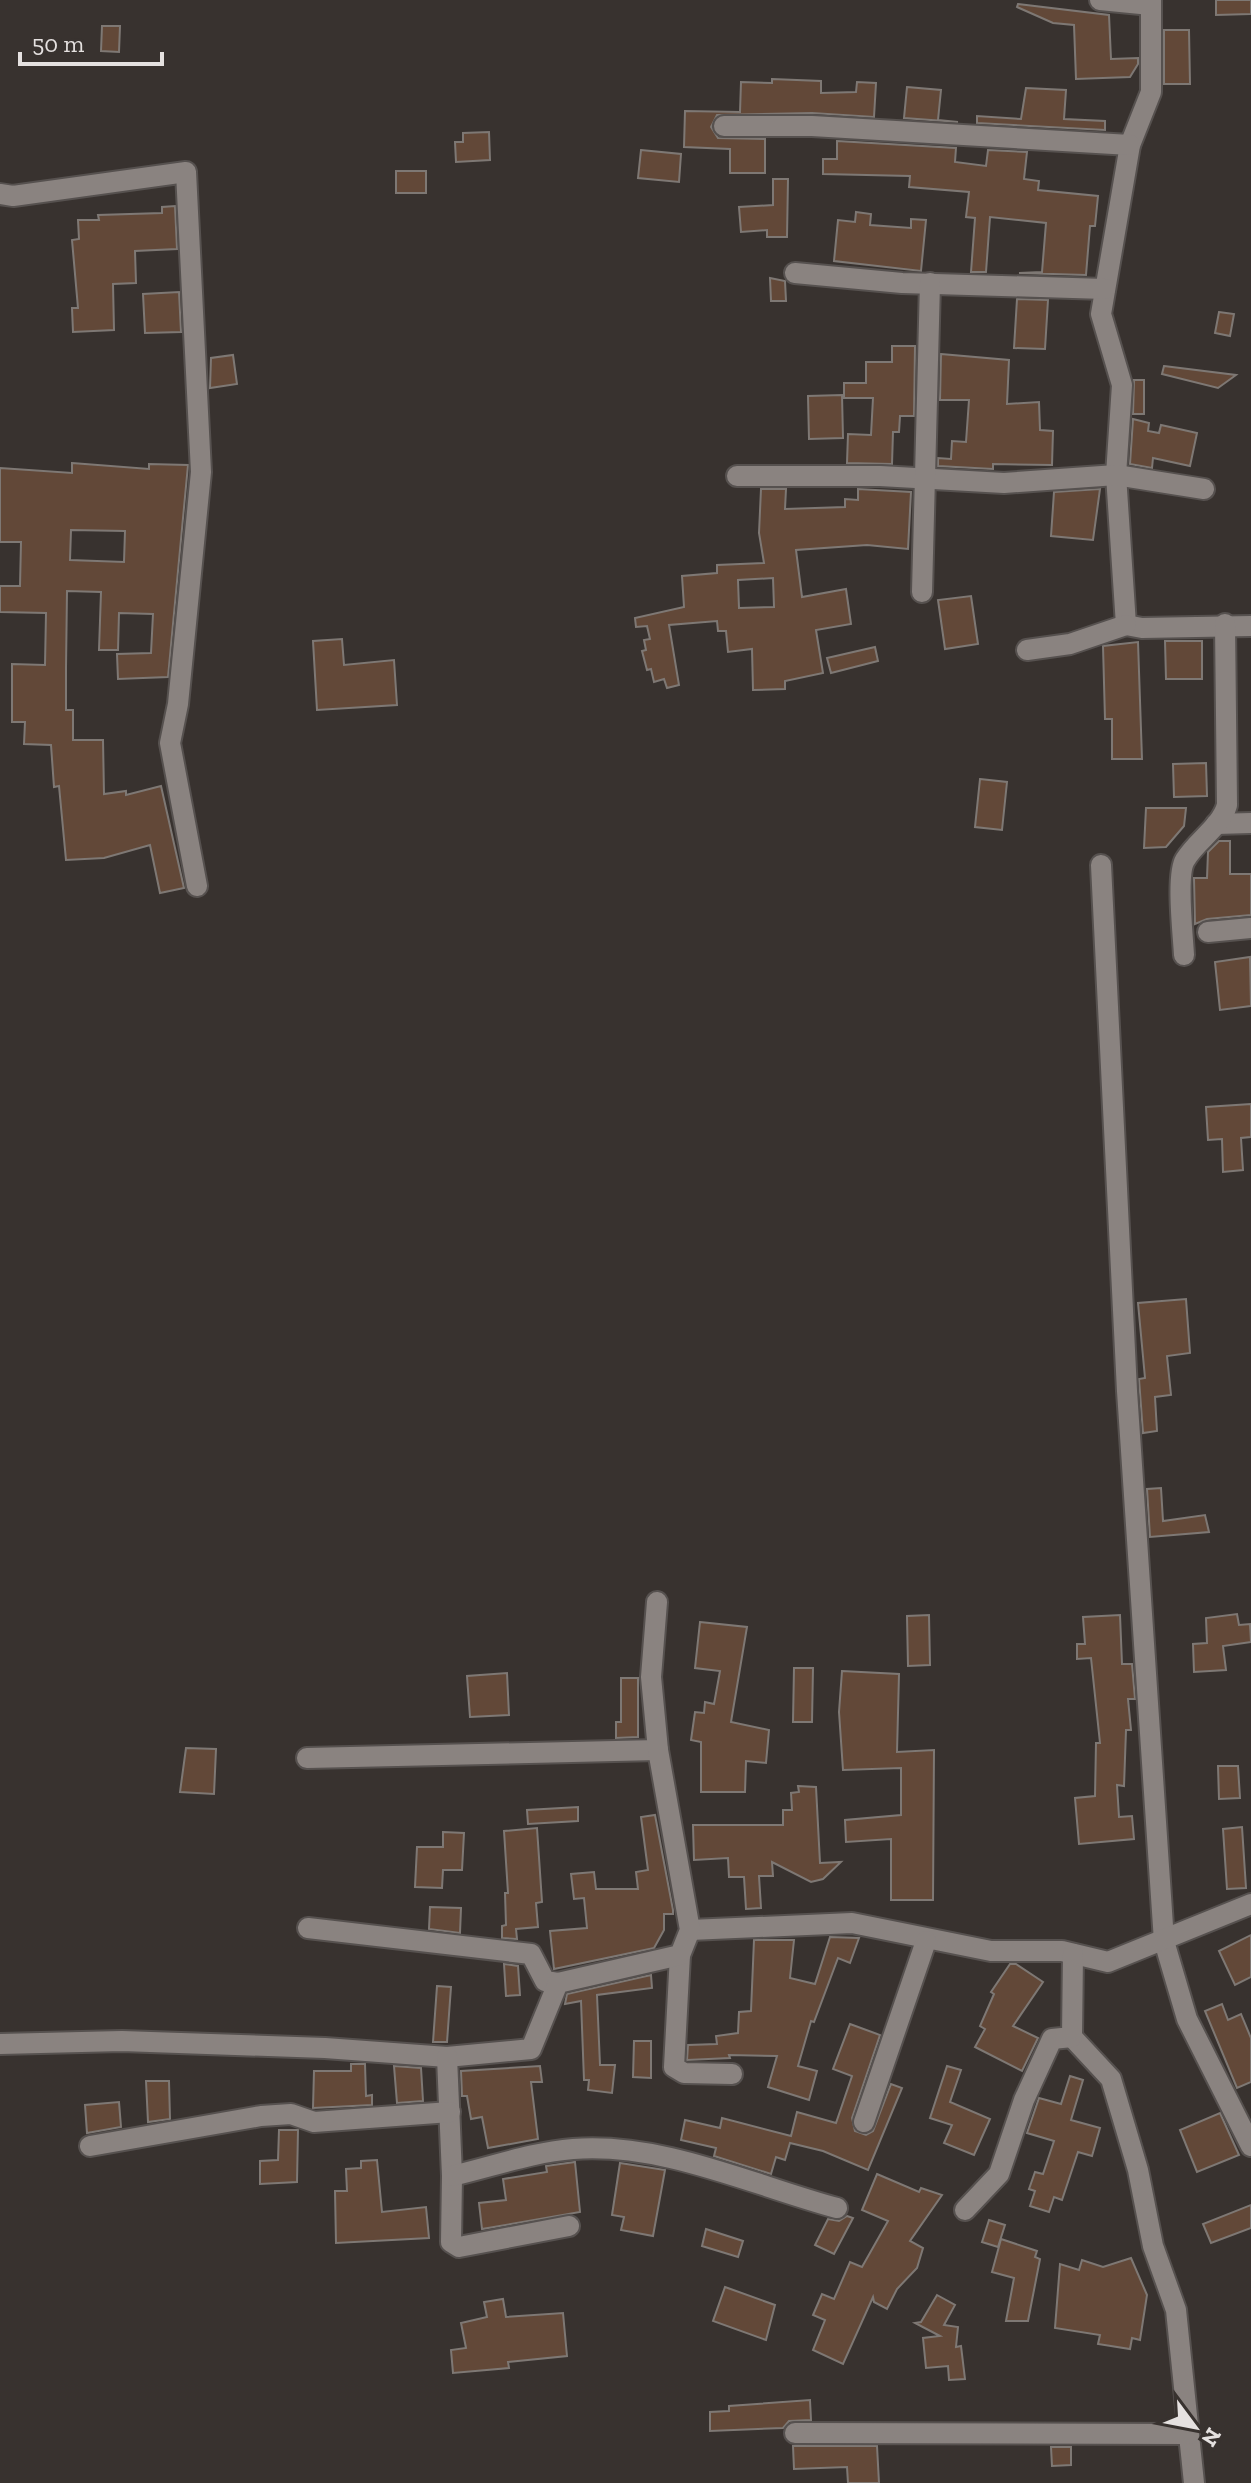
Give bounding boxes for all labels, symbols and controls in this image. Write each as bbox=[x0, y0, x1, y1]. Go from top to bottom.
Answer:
scale bar bbox=[20, 16, 162, 66]
text: 50 m bbox=[32, 29, 85, 58]
north arrow bbox=[1155, 2387, 1235, 2467]
text: N bbox=[1196, 2423, 1227, 2452]

